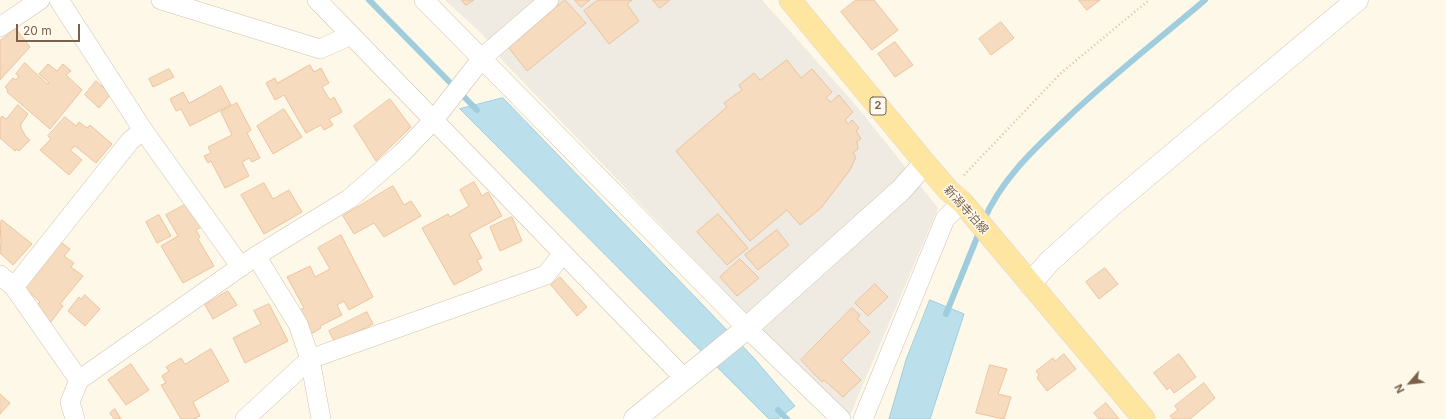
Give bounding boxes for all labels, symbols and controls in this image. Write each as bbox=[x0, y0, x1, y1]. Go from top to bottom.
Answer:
scale bar bbox=[18, 16, 82, 42]
text: 20 m bbox=[23, 23, 52, 38]
road number: 2 bbox=[870, 97, 886, 115]
street label: 新潟寺泊線 bbox=[941, 183, 991, 237]
north arrow bbox=[1390, 363, 1430, 403]
text: N bbox=[1391, 382, 1408, 396]

